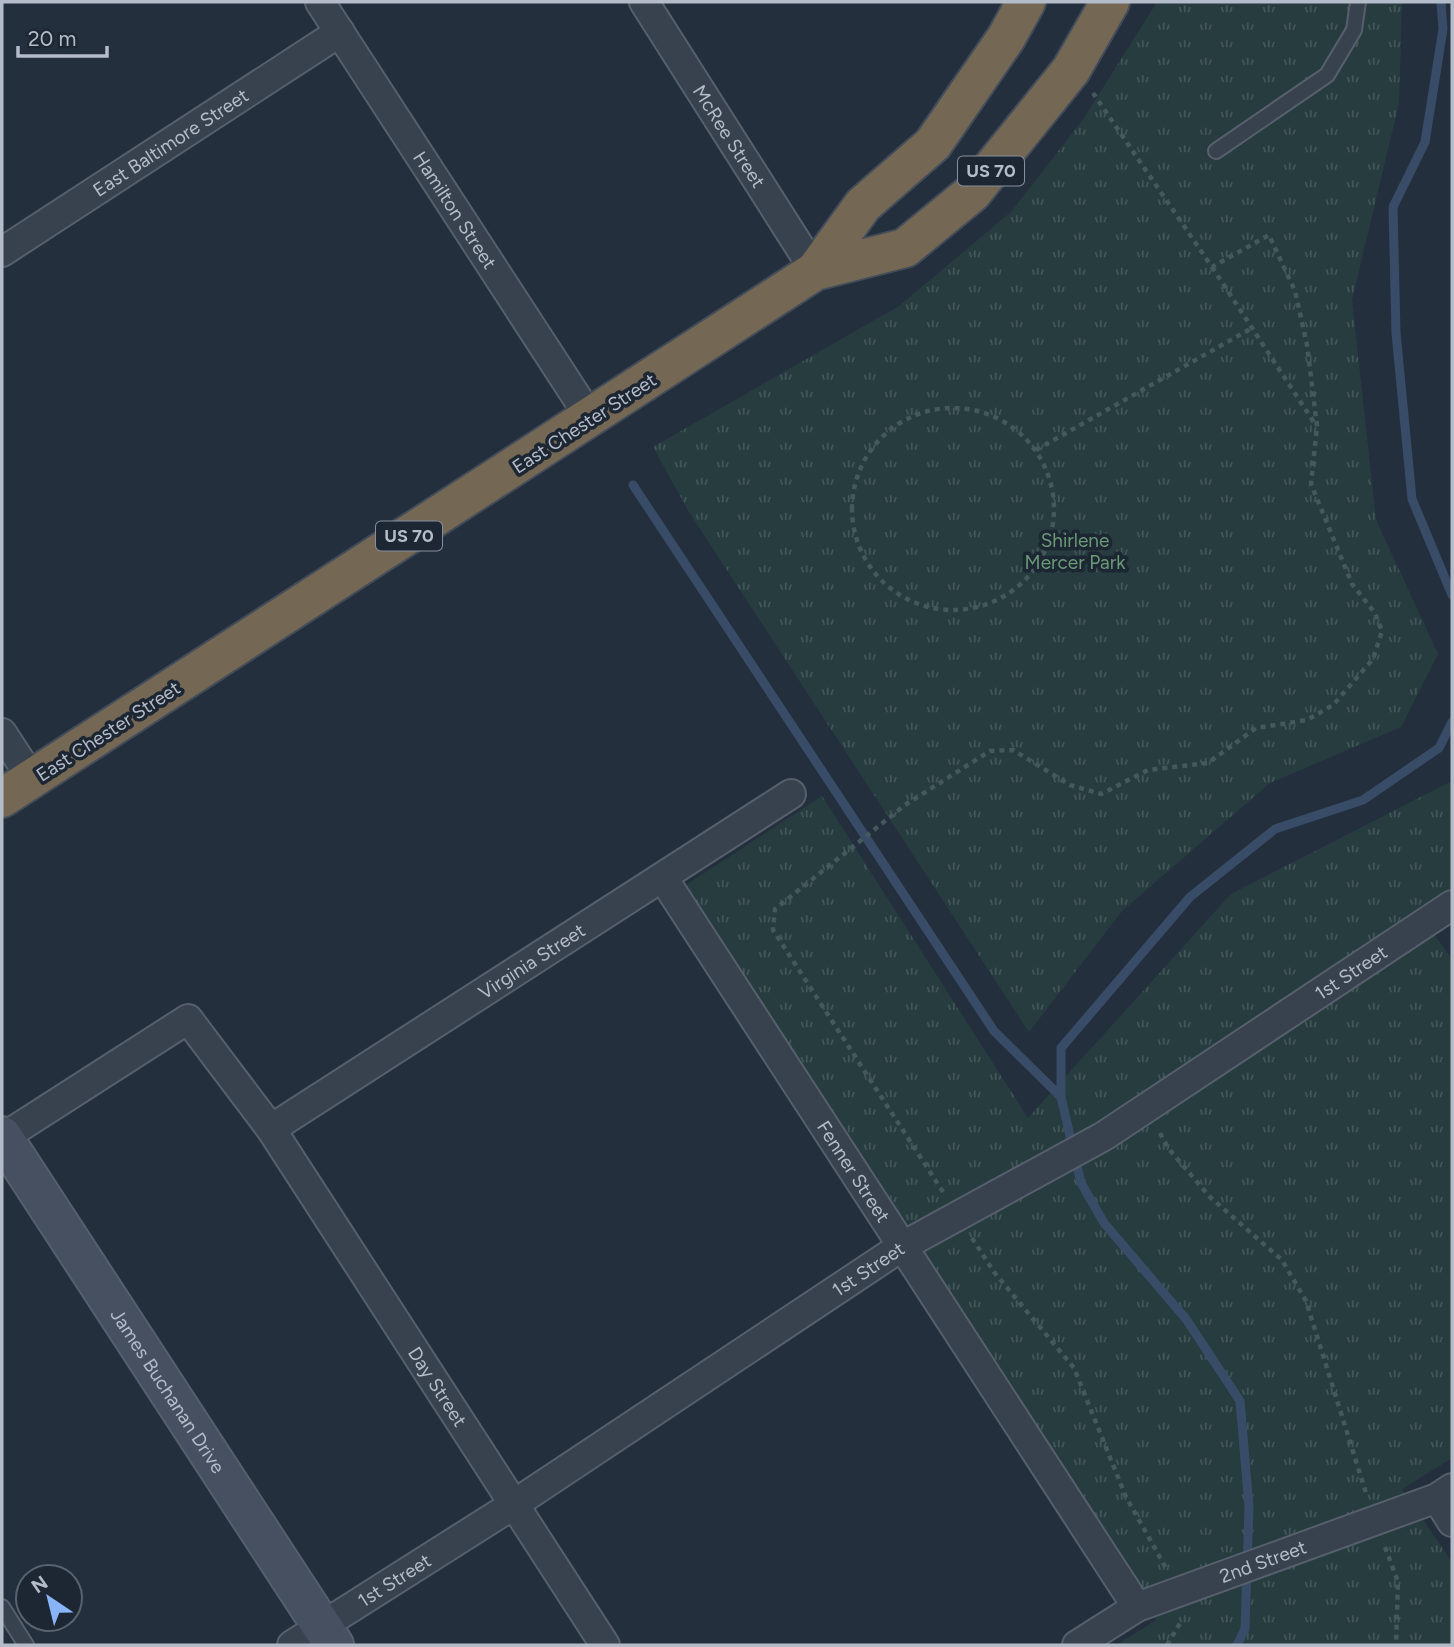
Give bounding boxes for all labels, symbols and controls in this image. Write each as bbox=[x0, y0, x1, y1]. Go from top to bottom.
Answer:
scale bar bbox=[18, 14, 107, 58]
text: 20 m bbox=[28, 26, 76, 51]
street label: McRee Street bbox=[688, 81, 770, 192]
street label: East Baltimore Street bbox=[89, 84, 253, 202]
street label: Hamilton Street bbox=[408, 147, 501, 273]
road number: US 70 bbox=[958, 156, 1024, 186]
street label: East Chester Street bbox=[508, 368, 661, 479]
road number: US 70 bbox=[376, 522, 442, 550]
park label: Shirlene Mercer Park bbox=[1025, 529, 1126, 574]
street label: East Chester Street bbox=[32, 676, 185, 787]
street label: Virginia Street bbox=[474, 919, 589, 1004]
street label: 1st Street bbox=[1310, 940, 1391, 1005]
street label: Fenner Street bbox=[812, 1117, 895, 1227]
street label: 1st Street bbox=[828, 1237, 909, 1302]
street label: James Buchanan Drive bbox=[106, 1304, 230, 1478]
street label: Day Street bbox=[403, 1342, 471, 1431]
street label: 2nd Street bbox=[1217, 1535, 1309, 1588]
street label: 1st Street bbox=[354, 1549, 435, 1612]
north arrow bbox=[14, 1563, 84, 1633]
text: N bbox=[27, 1571, 52, 1598]

